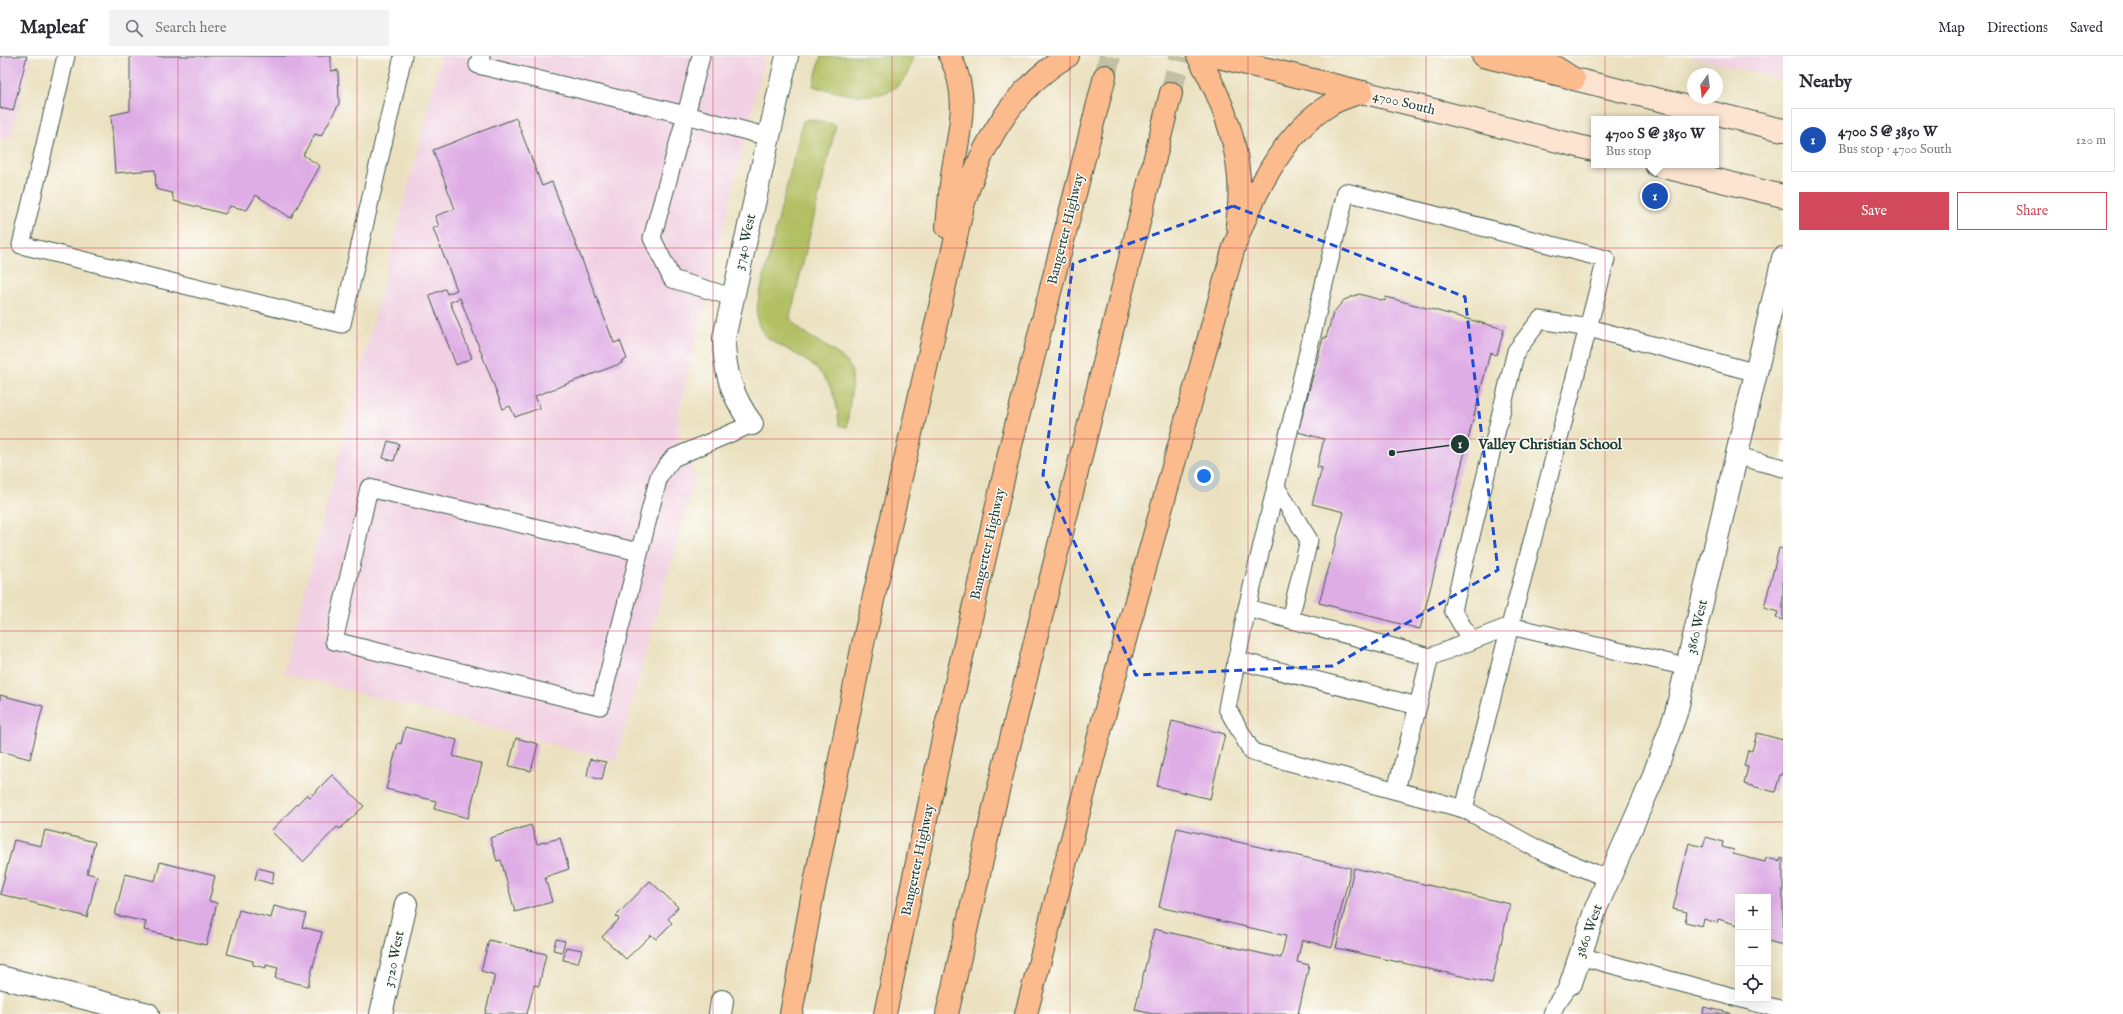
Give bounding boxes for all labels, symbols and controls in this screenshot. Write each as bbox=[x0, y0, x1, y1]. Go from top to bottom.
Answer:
search box bbox=[109, 10, 389, 46]
text: Mapleaf bbox=[20, 16, 85, 40]
icon: search bbox=[123, 17, 145, 39]
text: Search here bbox=[155, 18, 227, 37]
text: Map bbox=[1938, 19, 1965, 37]
text: Directions bbox=[1987, 19, 2048, 37]
text: Saved bbox=[2070, 19, 2103, 37]
north arrow bbox=[1687, 68, 1723, 104]
text: Nearby bbox=[1799, 72, 1852, 93]
street label: 4700 South bbox=[1371, 87, 1438, 120]
popup bbox=[1591, 116, 1719, 168]
text: 4700 S @ 3850 W bbox=[1838, 122, 1937, 141]
text: 4700 S @ 3850 W bbox=[1605, 124, 1705, 143]
text: 1 bbox=[1811, 132, 1815, 149]
text: 120 m bbox=[2076, 132, 2106, 149]
text: Bus stop · 4700 South bbox=[1838, 141, 1952, 158]
text: Bus stop bbox=[1605, 143, 1651, 160]
street label: Bangerter Highway bbox=[1043, 171, 1089, 286]
pin: 1 bbox=[1642, 181, 1668, 211]
button: Save bbox=[1799, 192, 1949, 230]
button: Share bbox=[1957, 192, 2107, 230]
street label: 3740 West bbox=[730, 212, 760, 272]
callout: Valley Christian School bbox=[1450, 430, 1629, 457]
text: Valley Christian School bbox=[1477, 435, 1623, 454]
text: 1 bbox=[1458, 437, 1463, 452]
your location bbox=[1194, 466, 1214, 486]
street label: Bangerter Highway bbox=[966, 486, 1010, 602]
street label: 3860 West bbox=[1682, 598, 1712, 656]
street label: Bangerter Highway bbox=[897, 802, 939, 918]
map controls bbox=[1735, 894, 1771, 1002]
button: + bbox=[1735, 894, 1771, 930]
street label: 3860 West bbox=[1571, 902, 1607, 960]
street label: 3720 West bbox=[379, 929, 409, 989]
button: − bbox=[1735, 930, 1771, 966]
button: locate bbox=[1735, 966, 1771, 1002]

